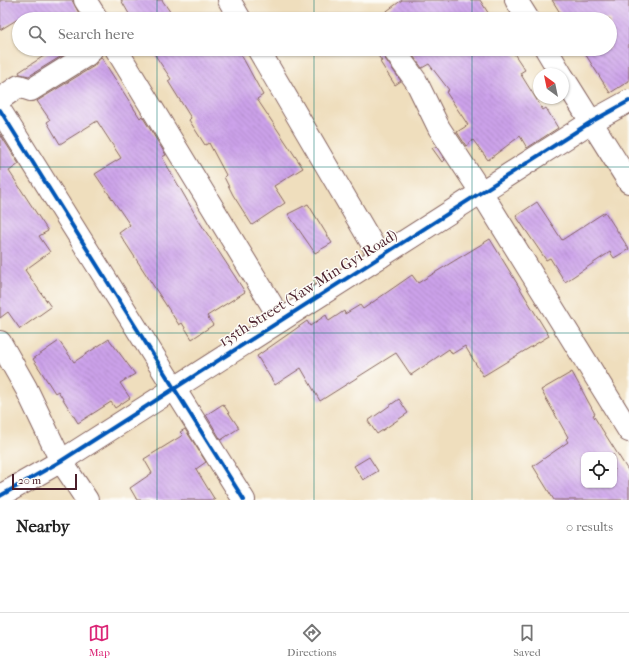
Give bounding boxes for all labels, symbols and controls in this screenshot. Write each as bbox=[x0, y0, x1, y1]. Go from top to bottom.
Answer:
search box bbox=[12, 12, 617, 56]
icon: search bbox=[26, 23, 48, 45]
text: Search here bbox=[58, 25, 134, 43]
north arrow bbox=[533, 68, 569, 104]
street label: 135th Street (Yaw Min Gyi Road) bbox=[216, 226, 400, 350]
map controls bbox=[581, 452, 617, 488]
button: locate bbox=[581, 452, 617, 488]
scale bar bbox=[12, 472, 77, 491]
text: 20 m bbox=[18, 474, 41, 487]
text: Nearby bbox=[16, 516, 70, 536]
text: 0 results bbox=[566, 519, 613, 534]
tab: Map bbox=[88, 622, 110, 659]
tab: Directions bbox=[287, 622, 337, 659]
tab: Saved bbox=[513, 622, 541, 659]

